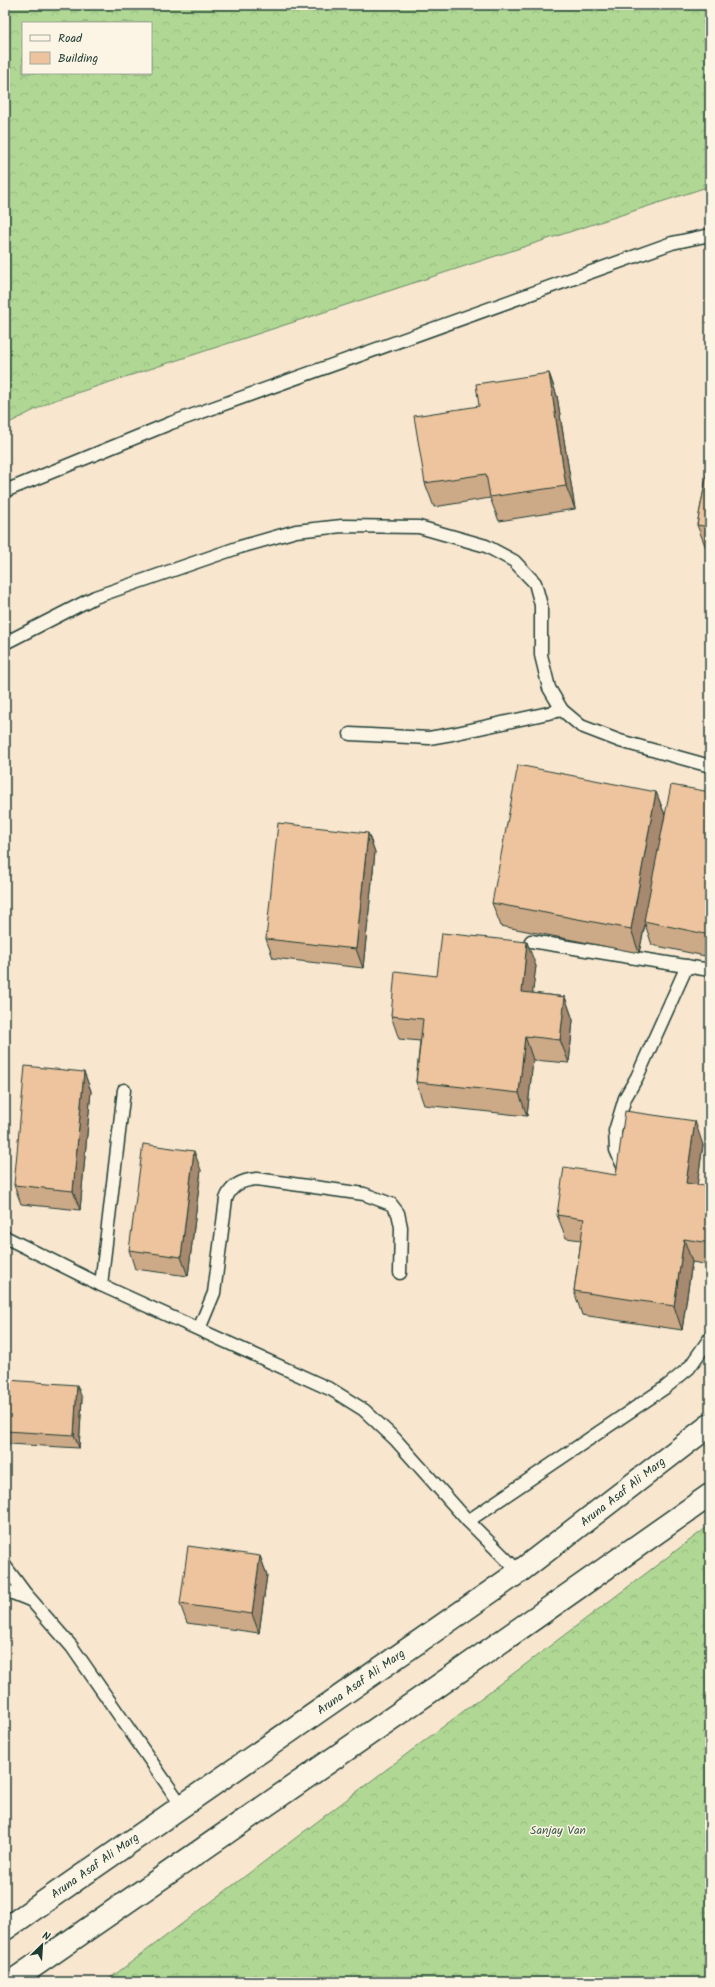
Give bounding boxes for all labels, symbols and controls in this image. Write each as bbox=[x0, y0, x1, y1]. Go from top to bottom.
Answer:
legend bbox=[22, 22, 152, 74]
text: Road bbox=[58, 29, 83, 48]
text: Building bbox=[58, 49, 98, 68]
street label: Aruna Asaf Ali Marg bbox=[576, 1452, 670, 1531]
street label: Aruna Asaf Ali Marg bbox=[313, 1644, 409, 1720]
park label: Sanjay Van bbox=[530, 1821, 586, 1840]
street label: Aruna Asaf Ali Marg bbox=[47, 1828, 143, 1904]
north arrow bbox=[22, 1925, 62, 1965]
text: N bbox=[39, 1927, 53, 1946]

